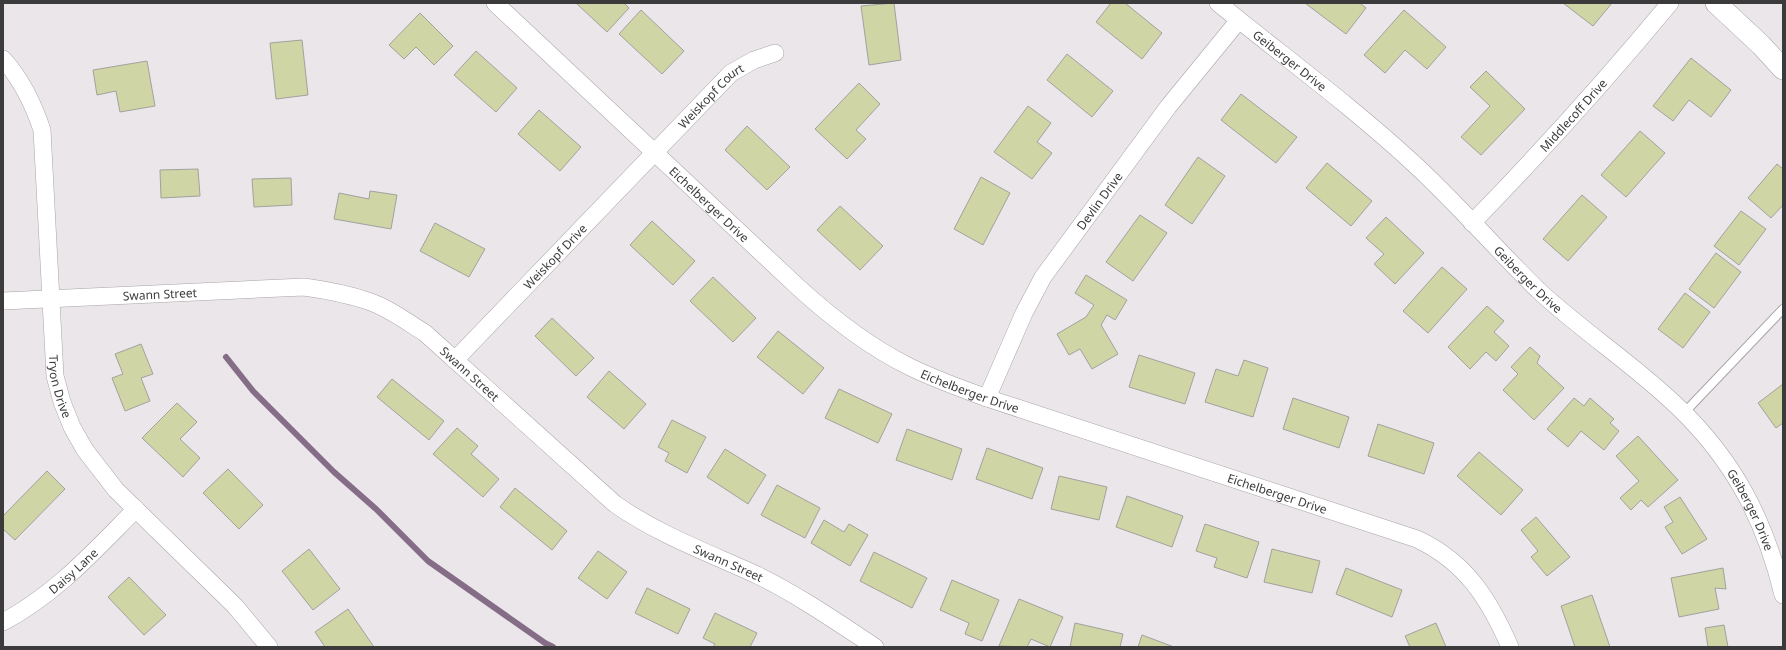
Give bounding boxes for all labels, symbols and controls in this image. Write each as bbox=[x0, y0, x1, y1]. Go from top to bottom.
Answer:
street label: Geiberger Drive bbox=[1250, 26, 1331, 95]
street label: Weiskopf Court bbox=[674, 59, 747, 132]
street label: Middlecoff Drive bbox=[1536, 75, 1611, 155]
street label: Eichelberger Drive bbox=[666, 162, 753, 246]
street label: Devlin Drive bbox=[1072, 168, 1126, 233]
street label: Weiskopf Drive bbox=[519, 220, 590, 293]
street label: Geiberger Drive bbox=[1490, 242, 1566, 317]
street label: Swann Street bbox=[122, 283, 198, 304]
street label: Swann Street bbox=[437, 342, 504, 405]
street label: Tryon Drive bbox=[45, 354, 76, 421]
street label: Eichelberger Drive bbox=[918, 365, 1022, 417]
street label: Geiberger Drive bbox=[1724, 465, 1778, 553]
street label: Eichelberger Drive bbox=[1225, 469, 1330, 518]
street label: Swann Street bbox=[691, 540, 767, 586]
street label: Daisy Lane bbox=[45, 544, 101, 597]

